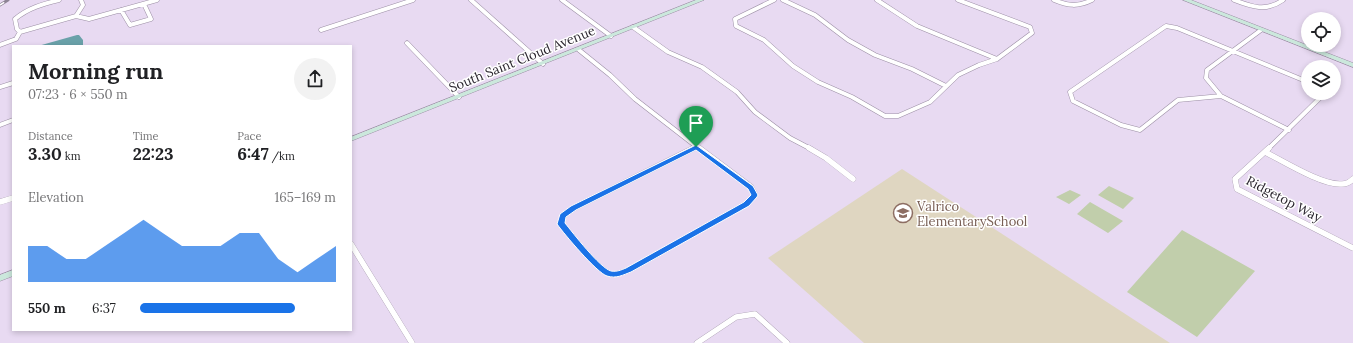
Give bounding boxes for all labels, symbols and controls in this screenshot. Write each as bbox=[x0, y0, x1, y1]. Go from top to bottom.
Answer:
map controls bbox=[1301, 12, 1341, 100]
button: locate bbox=[1301, 12, 1341, 52]
street label: South Saint Cloud Avenue bbox=[446, 22, 598, 96]
text: Morning run bbox=[28, 57, 163, 85]
button: share bbox=[294, 58, 336, 100]
button: layers bbox=[1301, 60, 1341, 100]
text: 07:23 · 6 × 550 m bbox=[28, 86, 128, 103]
pin bbox=[679, 106, 713, 147]
icon: arrive bbox=[685, 112, 707, 134]
text: Distance bbox=[28, 129, 73, 143]
text: Time bbox=[133, 129, 159, 143]
text: Pace bbox=[237, 129, 261, 143]
text: 3.30 bbox=[28, 143, 62, 165]
text: 22:23 bbox=[133, 143, 174, 165]
text: 6:47 bbox=[237, 143, 269, 165]
text: km bbox=[62, 149, 80, 163]
text: /km bbox=[269, 149, 295, 163]
street label: Ridgetop Way bbox=[1243, 172, 1325, 226]
text: Elevation bbox=[28, 189, 84, 206]
text: 165–169 m bbox=[275, 189, 336, 206]
place label: Valrico ElementarySchool bbox=[916, 198, 1028, 230]
school or university icon: Valrico ElementarySchool bbox=[892, 202, 914, 224]
text: 550 m bbox=[28, 300, 66, 317]
text: 6:37 bbox=[92, 300, 116, 317]

